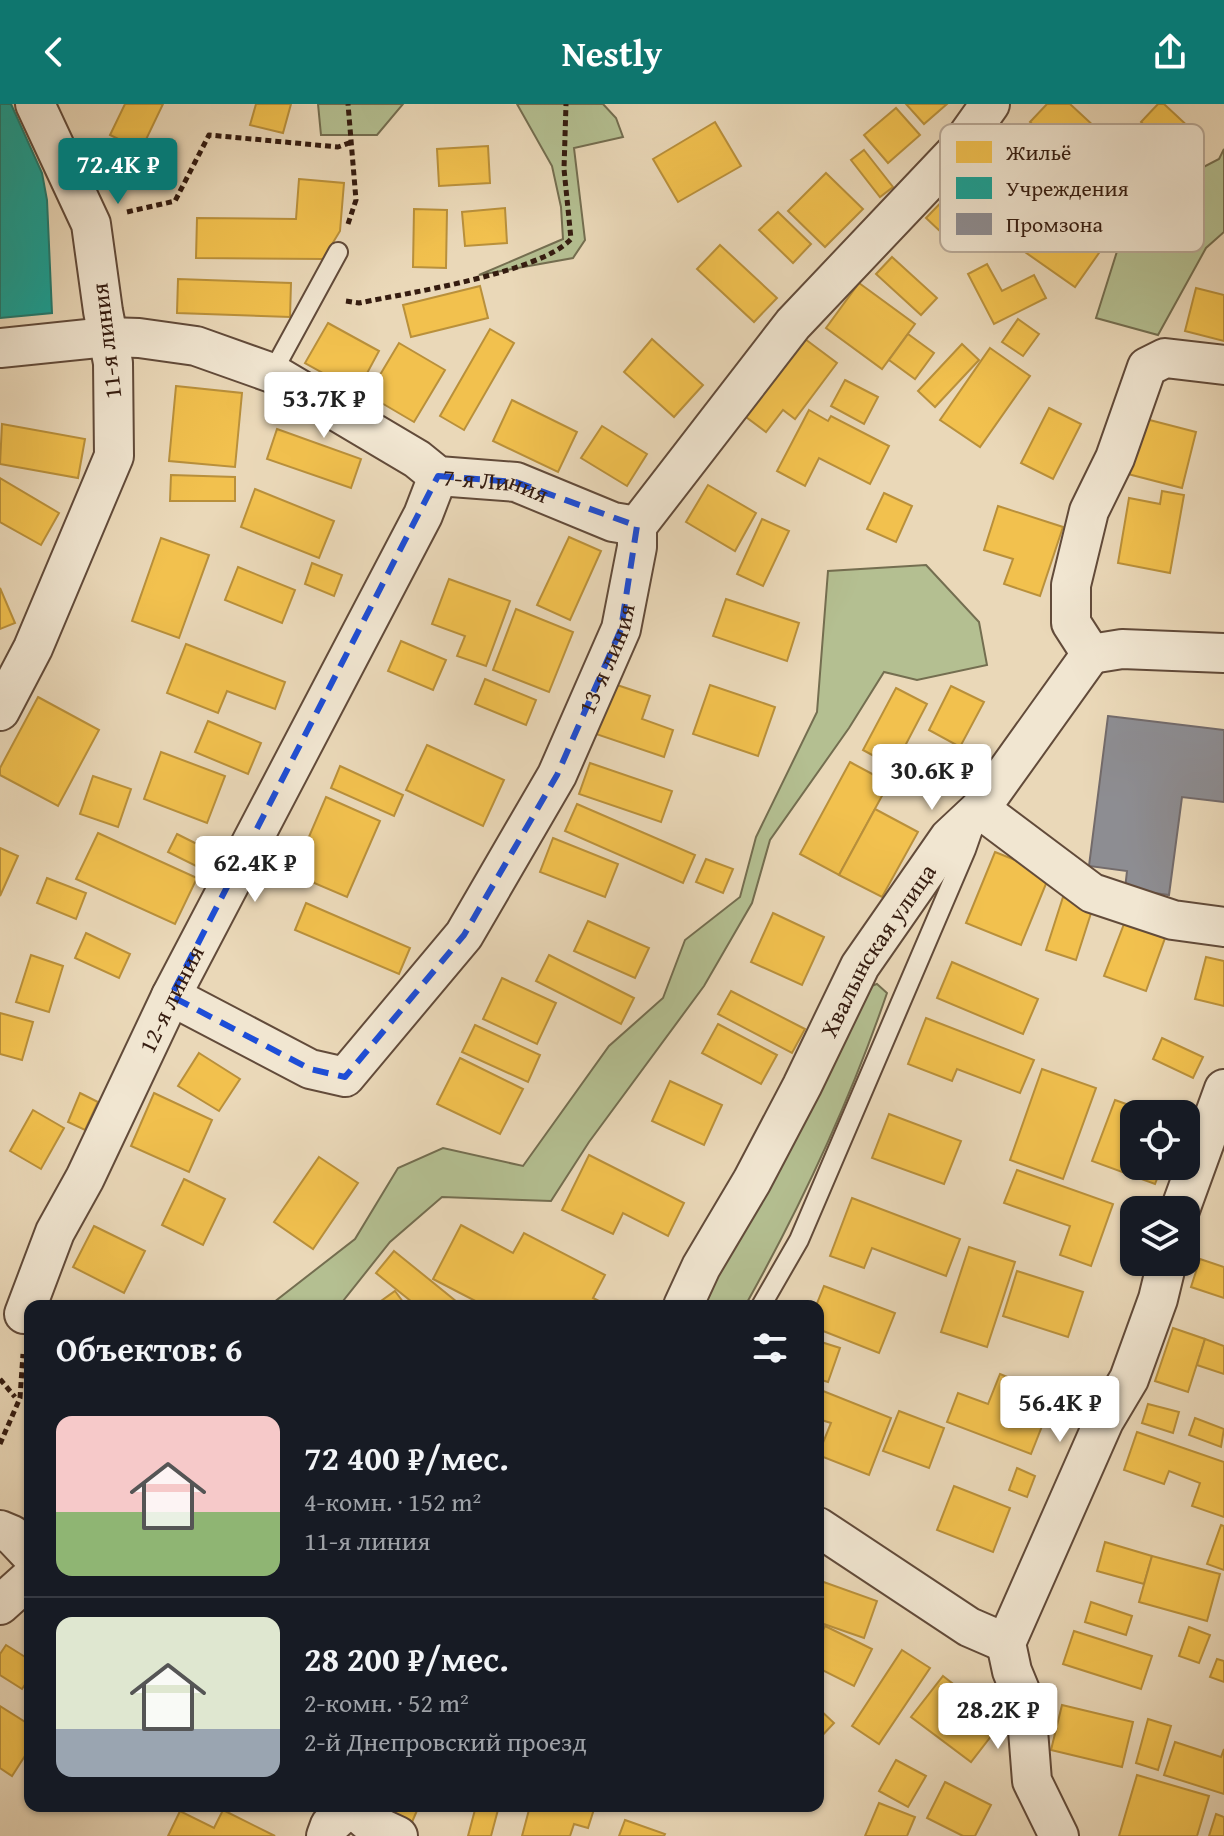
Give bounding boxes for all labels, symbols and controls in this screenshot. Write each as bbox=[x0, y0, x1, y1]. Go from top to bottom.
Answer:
text: Nestly bbox=[562, 26, 662, 79]
icon: back bbox=[32, 30, 76, 74]
icon: share bbox=[1148, 30, 1192, 74]
legend bbox=[940, 124, 1204, 252]
text: Жильё bbox=[1005, 136, 1071, 168]
pin: 72.4K ₽ bbox=[44, 138, 192, 206]
text: 72.4K ₽ bbox=[76, 144, 160, 183]
text: Учреждения bbox=[1006, 172, 1129, 204]
text: Промзона bbox=[1006, 208, 1104, 240]
street label: 11-я линия bbox=[82, 281, 130, 401]
pin: 53.7K ₽ bbox=[250, 372, 398, 440]
text: 53.7K ₽ bbox=[282, 378, 366, 417]
street label: 7-я Линия bbox=[442, 459, 554, 511]
street label: 13-я линия bbox=[568, 600, 643, 719]
pin: 30.6K ₽ bbox=[858, 744, 1006, 812]
text: 30.6K ₽ bbox=[890, 750, 974, 789]
pin: 62.4K ₽ bbox=[181, 836, 329, 904]
text: 62.4K ₽ bbox=[213, 842, 297, 881]
street label: Хвалынская улица bbox=[811, 855, 944, 1043]
street label: 12-я линия bbox=[129, 939, 212, 1059]
map controls bbox=[1120, 1100, 1200, 1276]
button: locate bbox=[1120, 1100, 1200, 1180]
button: layers bbox=[1120, 1196, 1200, 1276]
text: Объектов: 6 bbox=[56, 1324, 242, 1373]
icon: filters bbox=[748, 1326, 792, 1370]
pin: 56.4K ₽ bbox=[986, 1376, 1134, 1444]
text: 56.4K ₽ bbox=[1018, 1382, 1102, 1421]
text: 72 400 ₽/мес. bbox=[304, 1433, 509, 1482]
icon: home bbox=[120, 1448, 216, 1544]
text: 4-комн. · 152 m² bbox=[304, 1482, 481, 1521]
text: 11-я линия bbox=[304, 1521, 430, 1560]
text: 28 200 ₽/мес. bbox=[304, 1634, 509, 1683]
icon: home bbox=[120, 1649, 216, 1745]
text: 2-комн. · 52 m² bbox=[304, 1683, 469, 1722]
pin: 28.2K ₽ bbox=[924, 1683, 1072, 1751]
text: 28.2K ₽ bbox=[956, 1689, 1040, 1728]
text: 2-й Днепровский проезд bbox=[304, 1722, 587, 1761]

